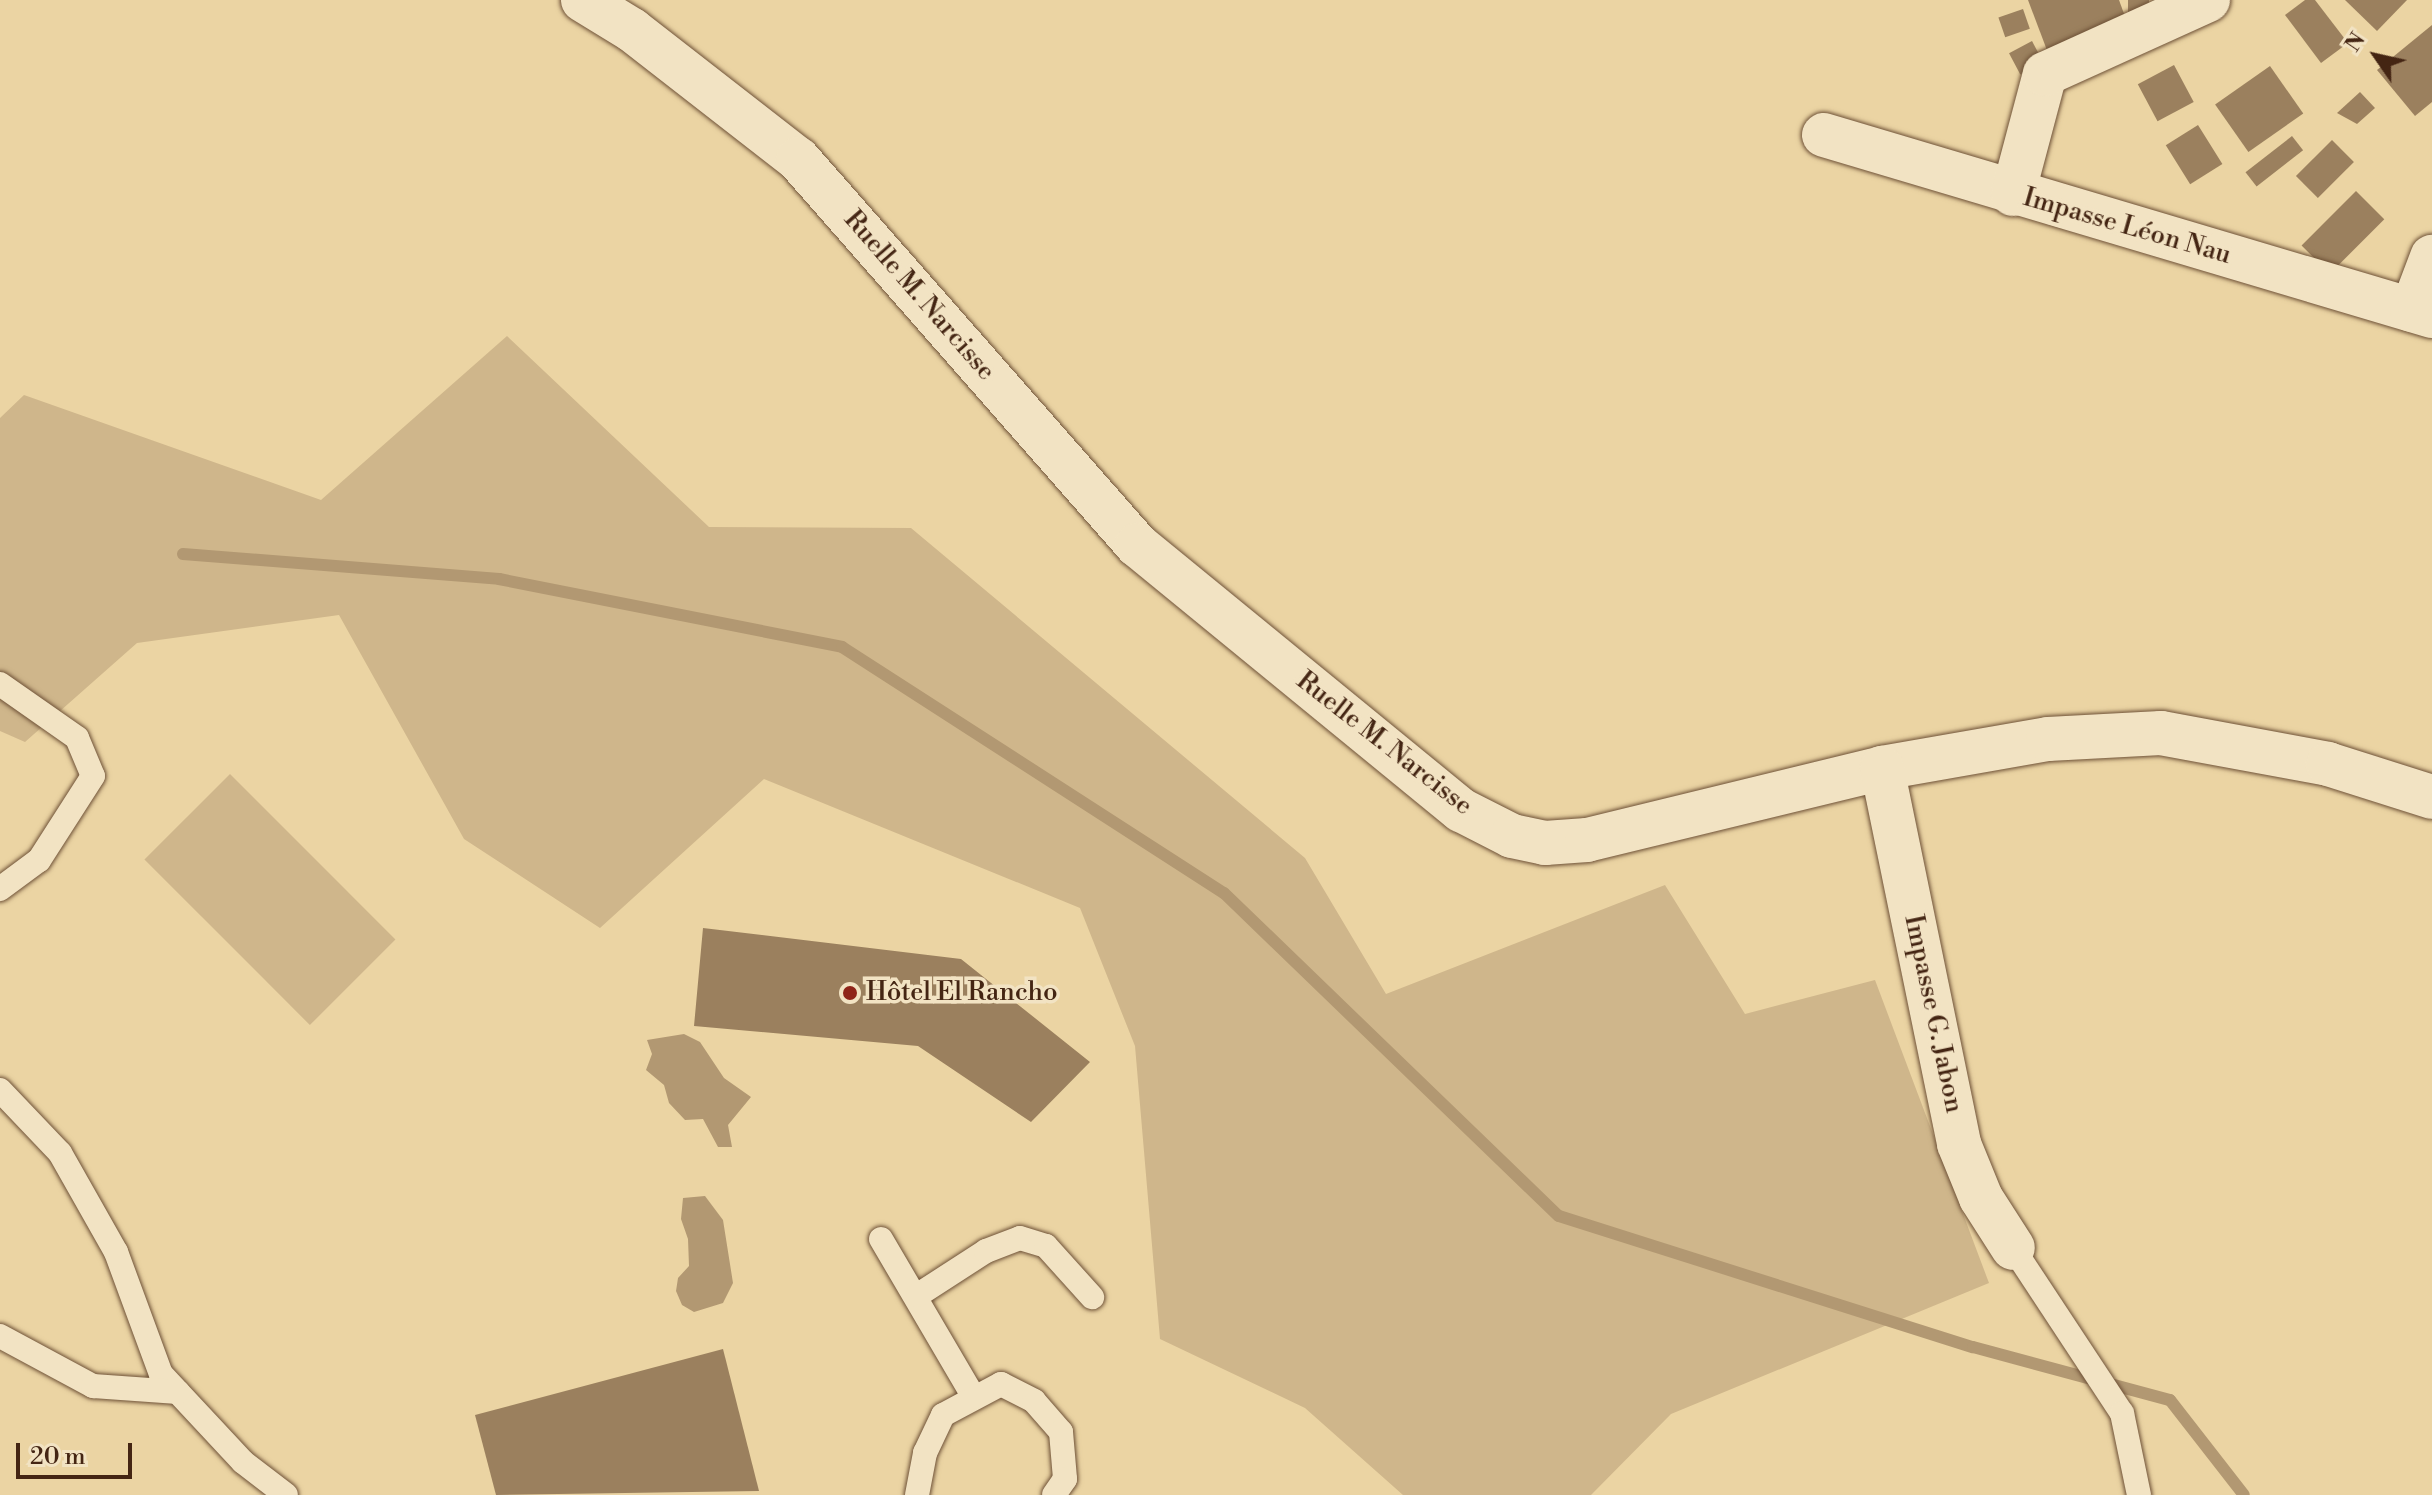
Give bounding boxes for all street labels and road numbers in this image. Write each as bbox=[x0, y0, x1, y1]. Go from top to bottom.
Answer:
street label: Impasse Léon Nau bbox=[2020, 182, 2234, 272]
street label: Ruelle M. Narcisse bbox=[837, 205, 1001, 387]
street label: Ruelle M. Narcisse bbox=[1290, 666, 1478, 822]
street label: Impasse G. Jabon bbox=[1897, 912, 1969, 1116]

